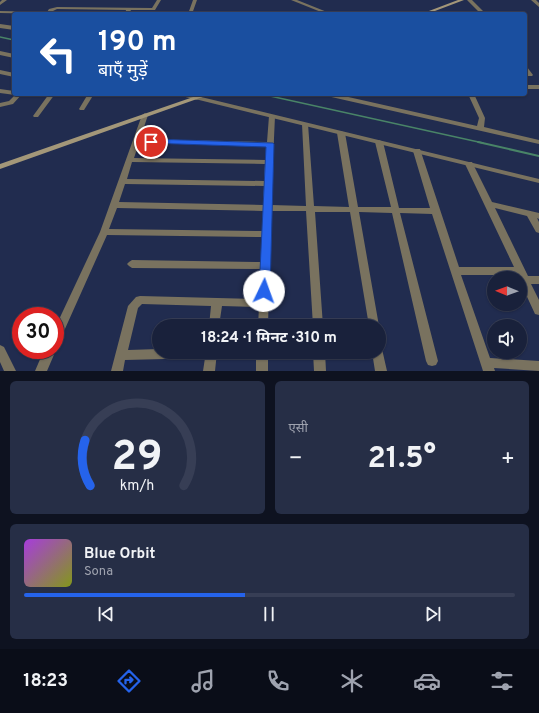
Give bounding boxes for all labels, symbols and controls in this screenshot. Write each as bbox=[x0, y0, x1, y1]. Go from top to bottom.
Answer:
text: 190 m bbox=[98, 25, 176, 61]
icon: left bbox=[32, 28, 84, 80]
text: बाएँ मुड़ें bbox=[98, 60, 148, 83]
pin bbox=[134, 125, 168, 159]
icon: arrive bbox=[140, 131, 162, 153]
position arrow bbox=[243, 270, 285, 312]
north arrow bbox=[487, 271, 527, 311]
map controls bbox=[487, 271, 527, 359]
speed limit sign: 30 bbox=[12, 307, 64, 359]
button: sound bbox=[487, 319, 527, 359]
text: 18:24 · 1 मिनट · 310 m bbox=[201, 329, 337, 348]
text: एसी bbox=[289, 421, 308, 437]
text: 29 bbox=[112, 431, 163, 484]
text: 21.5° bbox=[367, 441, 436, 478]
text: − bbox=[289, 446, 303, 473]
text: + bbox=[501, 446, 515, 473]
text: km/h bbox=[120, 476, 155, 494]
text: Blue Orbit bbox=[84, 545, 155, 564]
text: Sona bbox=[84, 564, 113, 580]
icon: previous bbox=[95, 603, 117, 625]
icon: pause bbox=[258, 603, 280, 625]
icon: next bbox=[422, 603, 444, 625]
icon: directions bbox=[115, 667, 143, 695]
icon: music bbox=[189, 667, 217, 695]
icon: phone bbox=[264, 667, 292, 695]
icon: climate bbox=[338, 667, 366, 695]
icon: car bbox=[413, 667, 441, 695]
icon: filters bbox=[488, 667, 516, 695]
text: 18:23 bbox=[23, 670, 68, 693]

